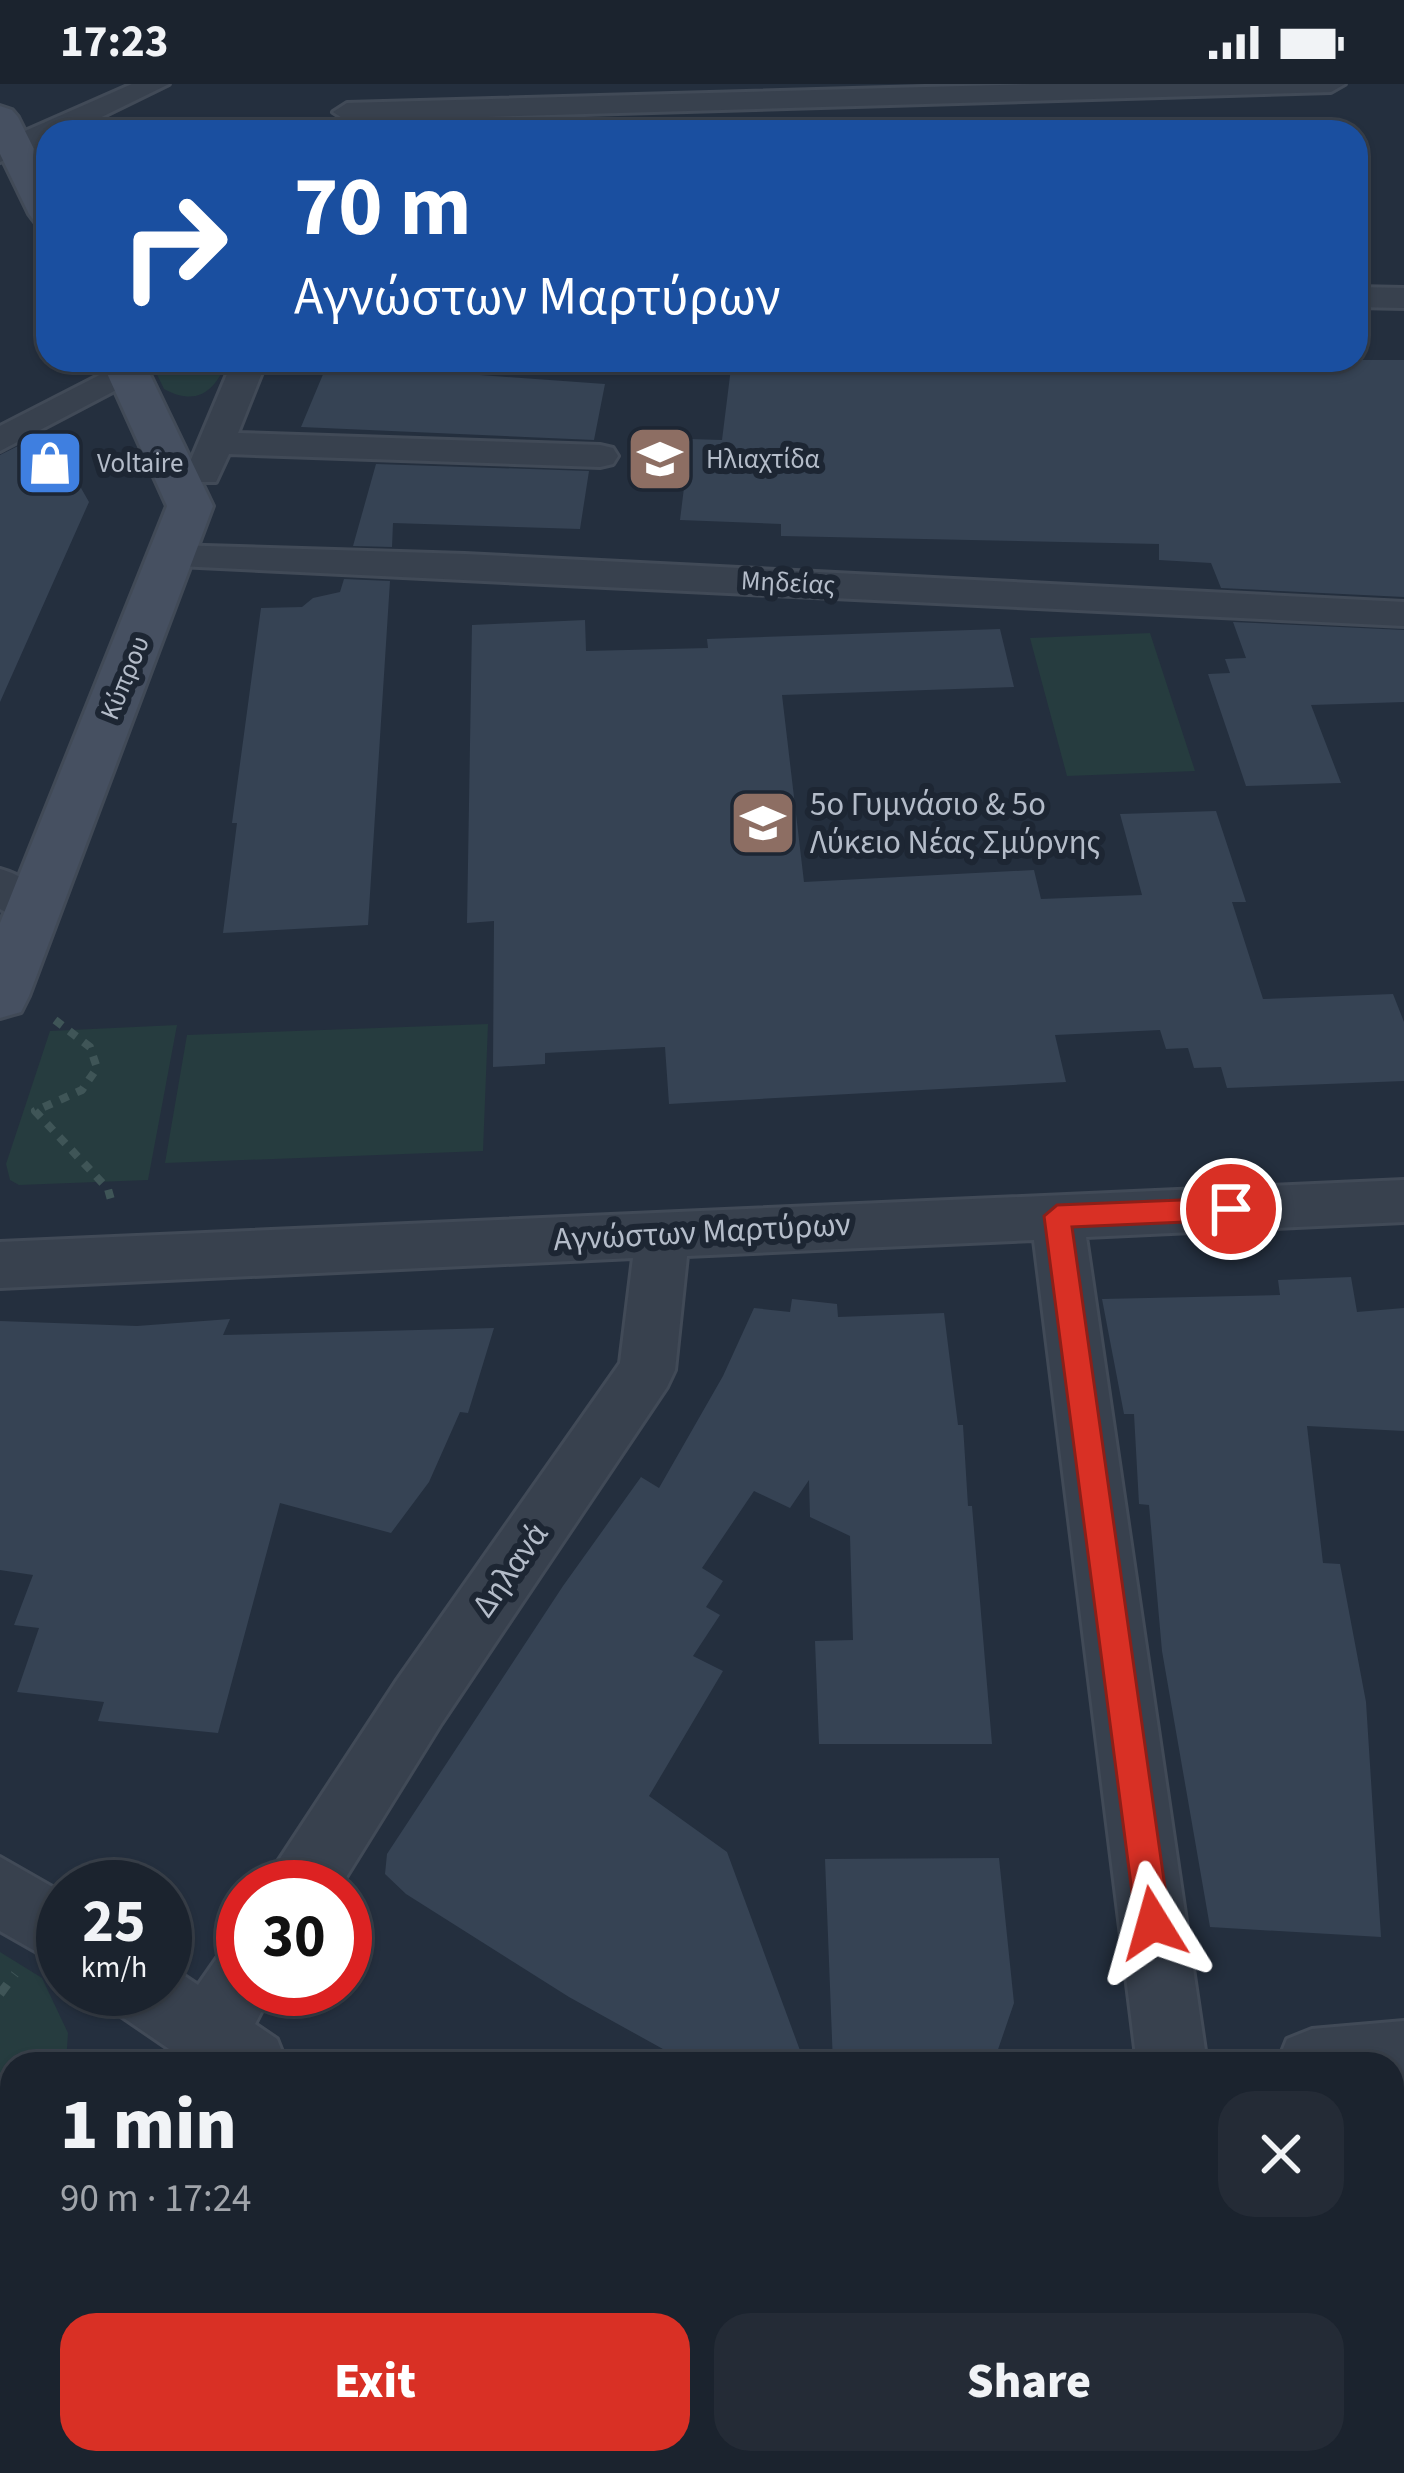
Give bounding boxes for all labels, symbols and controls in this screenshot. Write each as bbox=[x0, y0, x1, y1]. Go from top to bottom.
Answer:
text: 17:23 bbox=[60, 10, 169, 74]
text: 70 m bbox=[294, 148, 472, 268]
icon: right bbox=[96, 168, 252, 324]
text: Αγνώστων Μαρτύρων bbox=[294, 259, 781, 336]
school or university icon: Ηλιαχτίδα bbox=[625, 424, 695, 494]
shop icon: Voltaire bbox=[15, 428, 85, 498]
place label: Ηλιαχτίδα bbox=[706, 440, 820, 479]
place label: Voltaire bbox=[97, 444, 183, 483]
street label: Μηδείας bbox=[740, 561, 836, 605]
street label: Κύπρου bbox=[90, 630, 160, 726]
place label: 5ο Γυμνάσιο & 5ο Λύκειο Νέας Σμύρνης bbox=[810, 781, 1101, 866]
school or university icon: 5ο Γυμνάσιο & 5ο Λύκειο Νέας Σμύρνης bbox=[728, 788, 798, 858]
pin bbox=[1180, 1158, 1282, 1260]
icon: arrive bbox=[1198, 1176, 1264, 1242]
street label: Αγνώστων Μαρτύρων bbox=[552, 1201, 852, 1263]
street label: Δηλανά bbox=[460, 1513, 560, 1627]
speed limit sign: 30 bbox=[216, 1860, 372, 2016]
position arrow bbox=[1090, 1860, 1216, 1986]
text: 25 bbox=[82, 1880, 146, 1965]
text: km/h bbox=[81, 1946, 147, 1989]
text: 1 min bbox=[60, 2074, 237, 2177]
button: close bbox=[1218, 2091, 1344, 2217]
text: 90 m · 17:24 bbox=[60, 2171, 251, 2227]
button: Exit bbox=[60, 2313, 690, 2451]
button: Share bbox=[714, 2313, 1344, 2451]

